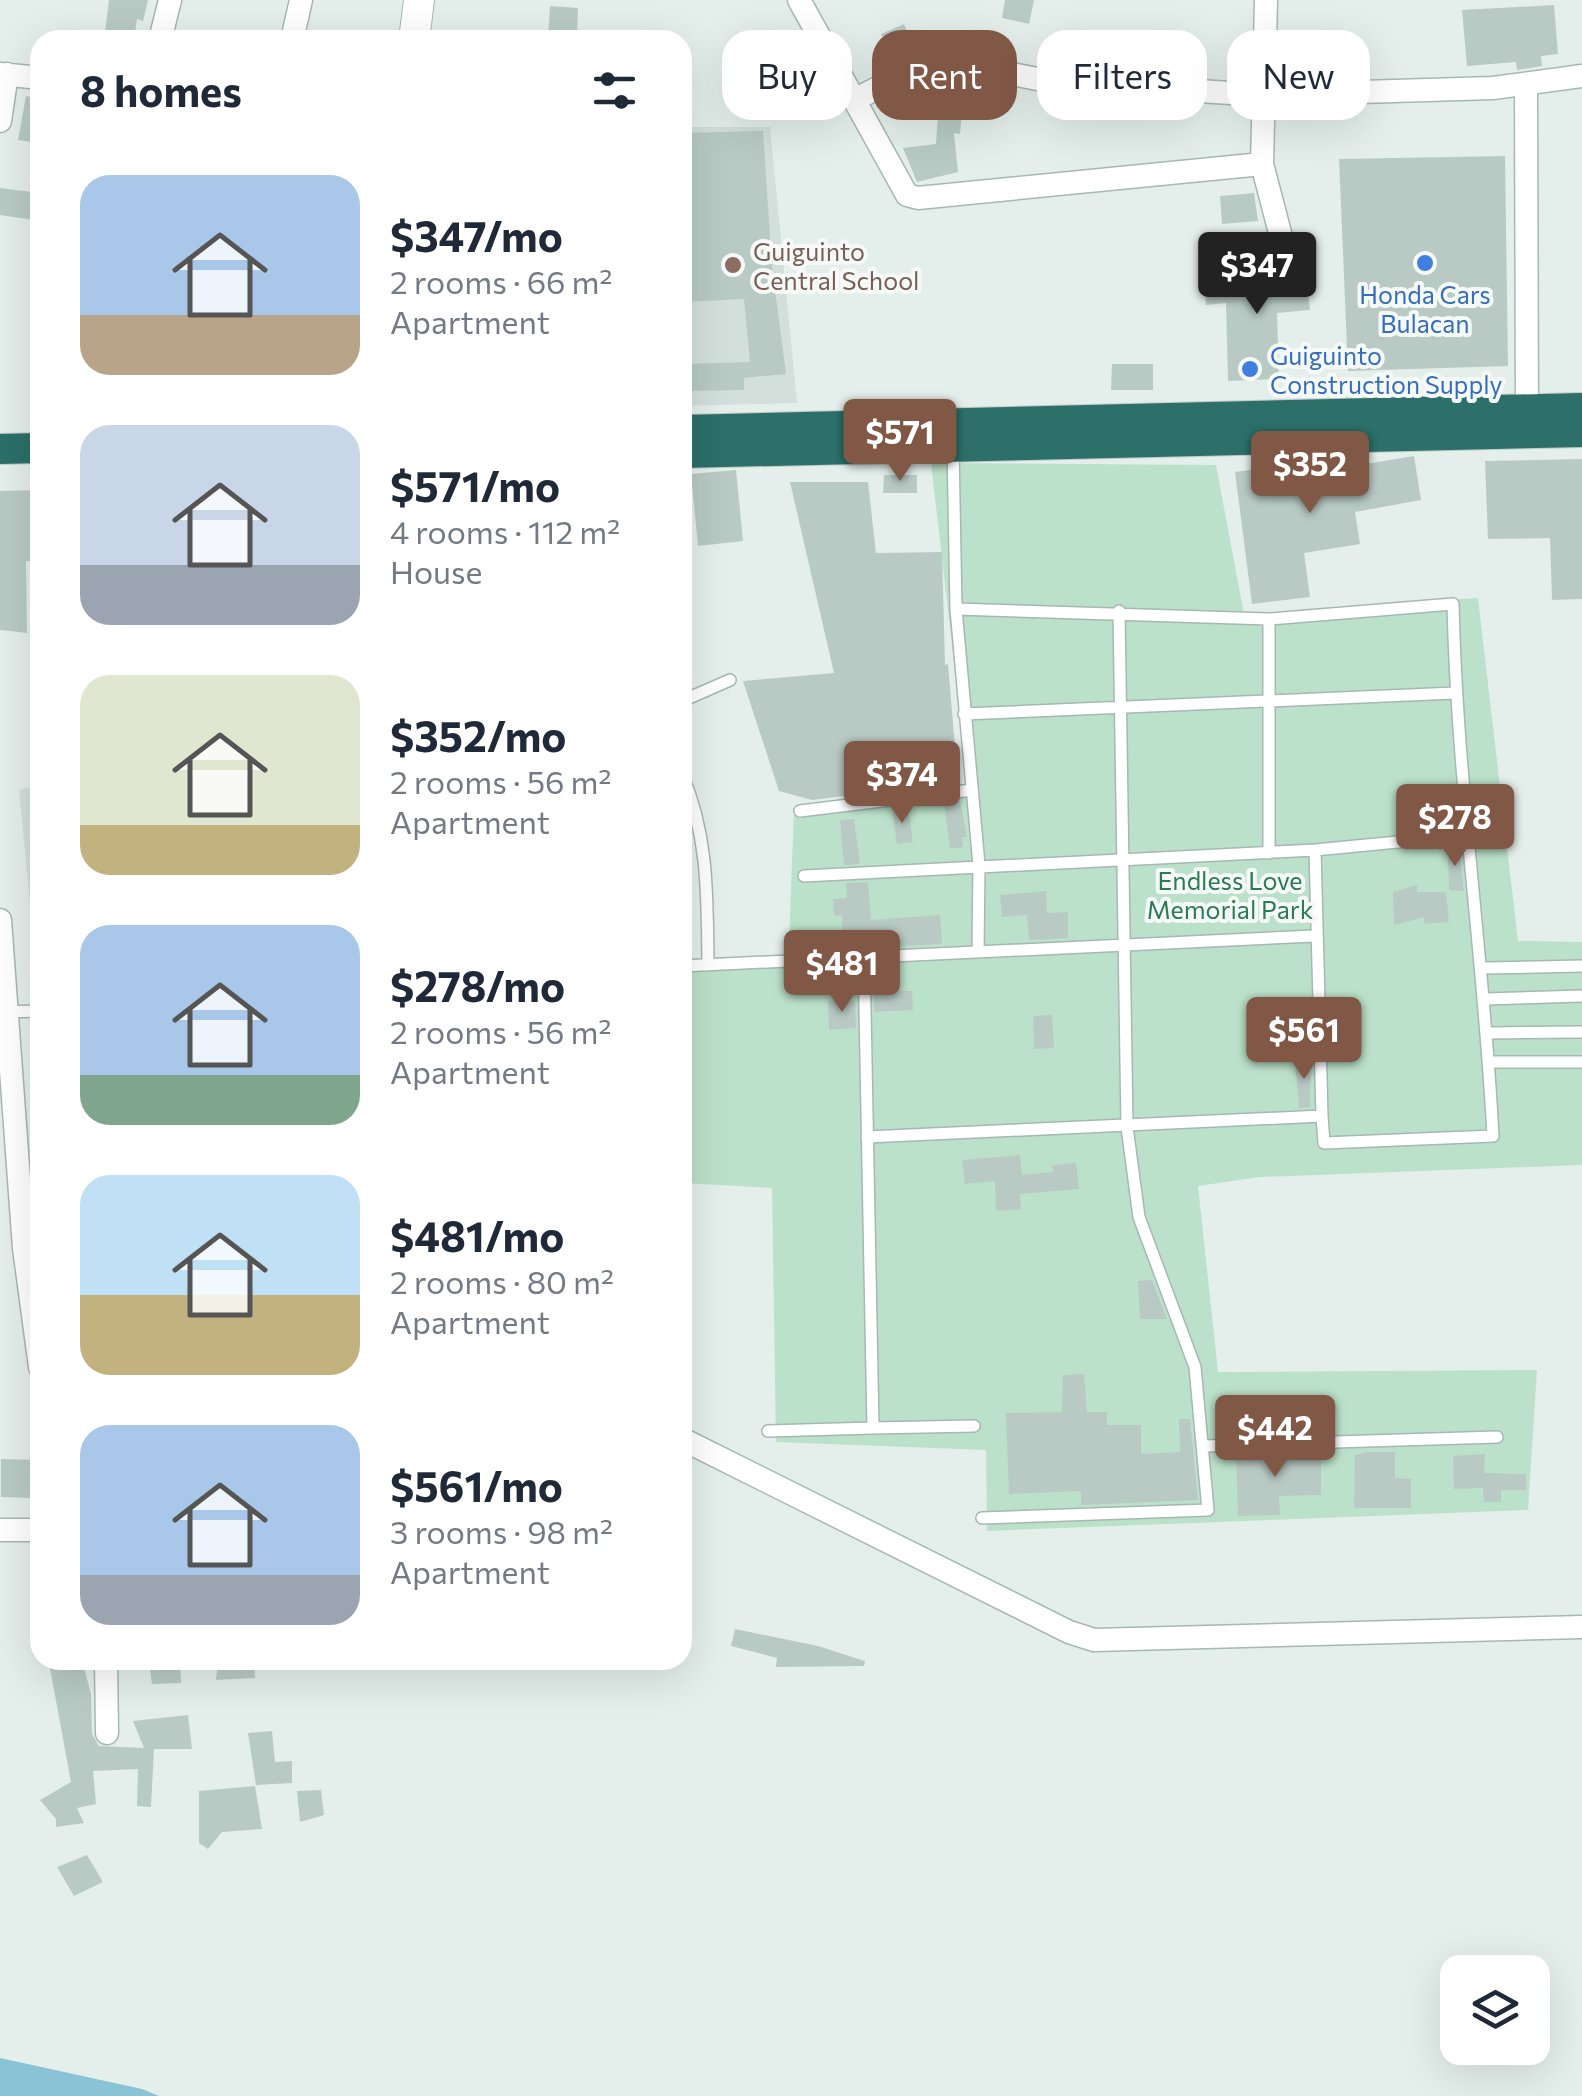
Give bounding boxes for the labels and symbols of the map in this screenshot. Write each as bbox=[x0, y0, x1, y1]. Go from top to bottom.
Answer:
pin: $347 bbox=[1198, 232, 1316, 317]
place label: Guiguinto Central School bbox=[753, 236, 919, 295]
marker: Honda Cars Bulacan bbox=[1414, 252, 1436, 274]
marker: Guiguinto Central School bbox=[722, 254, 744, 276]
place label: Honda Cars Bulacan bbox=[1359, 279, 1491, 338]
place label: Guiguinto Construction Supply bbox=[1270, 340, 1503, 399]
marker: Guiguinto Construction Supply bbox=[1239, 358, 1261, 380]
pin: $571 bbox=[841, 399, 959, 484]
pin: $352 bbox=[1251, 431, 1369, 516]
pin: $374 bbox=[843, 741, 961, 826]
pin: $278 bbox=[1396, 784, 1514, 869]
park label: Endless Love Memorial Park bbox=[1147, 865, 1314, 924]
pin: $481 bbox=[783, 930, 901, 1015]
pin: $561 bbox=[1245, 997, 1363, 1082]
pin: $442 bbox=[1216, 1395, 1334, 1480]

